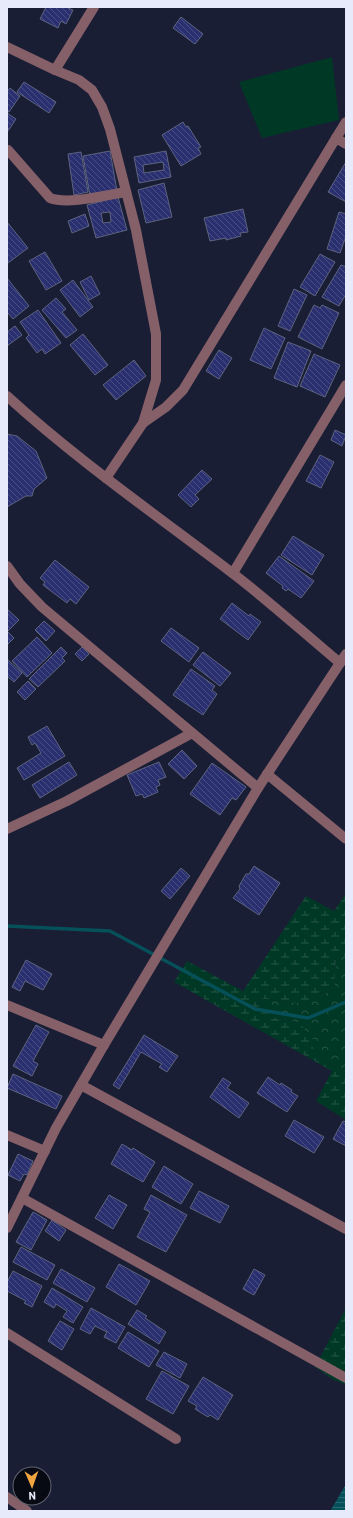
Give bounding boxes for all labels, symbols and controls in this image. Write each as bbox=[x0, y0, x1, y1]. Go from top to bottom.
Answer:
north arrow bbox=[12, 1466, 52, 1506]
text: N bbox=[28, 1490, 36, 1503]

